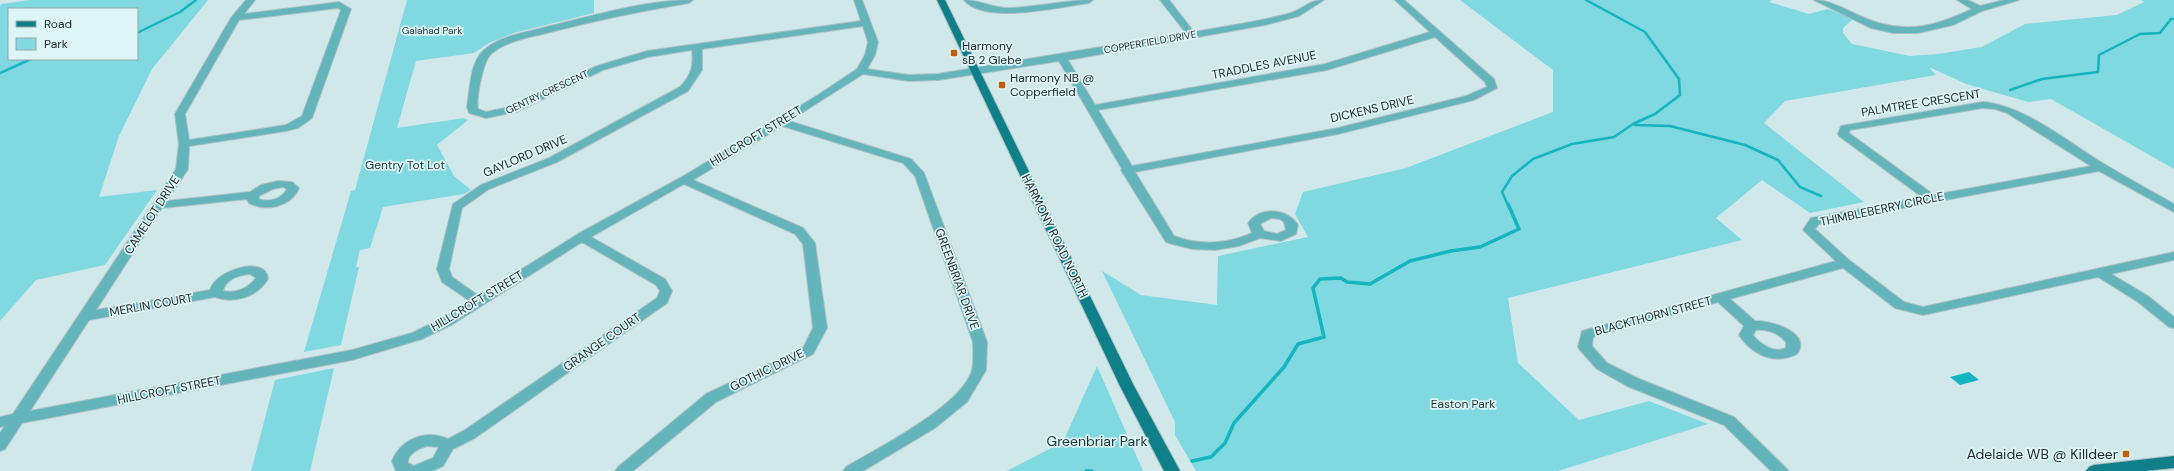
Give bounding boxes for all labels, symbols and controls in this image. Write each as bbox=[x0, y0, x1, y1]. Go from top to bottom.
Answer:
legend bbox=[8, 8, 138, 60]
text: Road bbox=[44, 16, 72, 32]
park label: Galahad Park bbox=[402, 24, 462, 37]
street label: COPPERFIELD DRIVE bbox=[1103, 27, 1198, 57]
text: Park bbox=[44, 36, 68, 52]
place label: Harmony sB 2 Glebe bbox=[962, 38, 1022, 68]
street label: TRADDLES AVENUE bbox=[1210, 47, 1318, 83]
marker: Harmony sB 2 Glebe bbox=[949, 48, 959, 58]
street label: GENTRY CRESCENT bbox=[504, 67, 591, 117]
place label: Harmony NB @ Copperfield bbox=[1010, 70, 1094, 100]
marker: Harmony NB @ Copperfield bbox=[997, 80, 1007, 90]
street label: PALMTREE CRESCENT bbox=[1860, 86, 1982, 120]
street label: DICKENS DRIVE bbox=[1329, 92, 1415, 126]
street label: HILLCROFT STREET bbox=[707, 102, 805, 170]
street label: GAYLORD DRIVE bbox=[481, 131, 570, 181]
park label: Gentry Tot Lot bbox=[365, 157, 445, 173]
street label: HARMONY ROAD NORTH bbox=[1018, 171, 1092, 301]
street label: CAMELOT DRIVE bbox=[121, 172, 183, 257]
street label: THIMBLEBERRY CIRCLE bbox=[1818, 188, 1946, 230]
street label: GREENBRIAR DRIVE bbox=[931, 226, 983, 332]
street label: HILLCROFT STREET bbox=[428, 267, 526, 335]
street label: MERLIN COURT bbox=[108, 290, 194, 320]
street label: BLACKTHORN STREET bbox=[1593, 293, 1713, 339]
street label: GRANGE COURT bbox=[560, 309, 644, 375]
street label: GOTHIC DRIVE bbox=[727, 345, 807, 395]
street label: HILLCROFT STREET bbox=[116, 372, 222, 408]
park label: Easton Park bbox=[1431, 396, 1495, 412]
park label: Greenbriar Park bbox=[1047, 432, 1147, 450]
place label: Adelaide WB @ Killdeer bbox=[1967, 445, 2118, 463]
marker: Adelaide WB @ Killdeer bbox=[2121, 449, 2131, 459]

